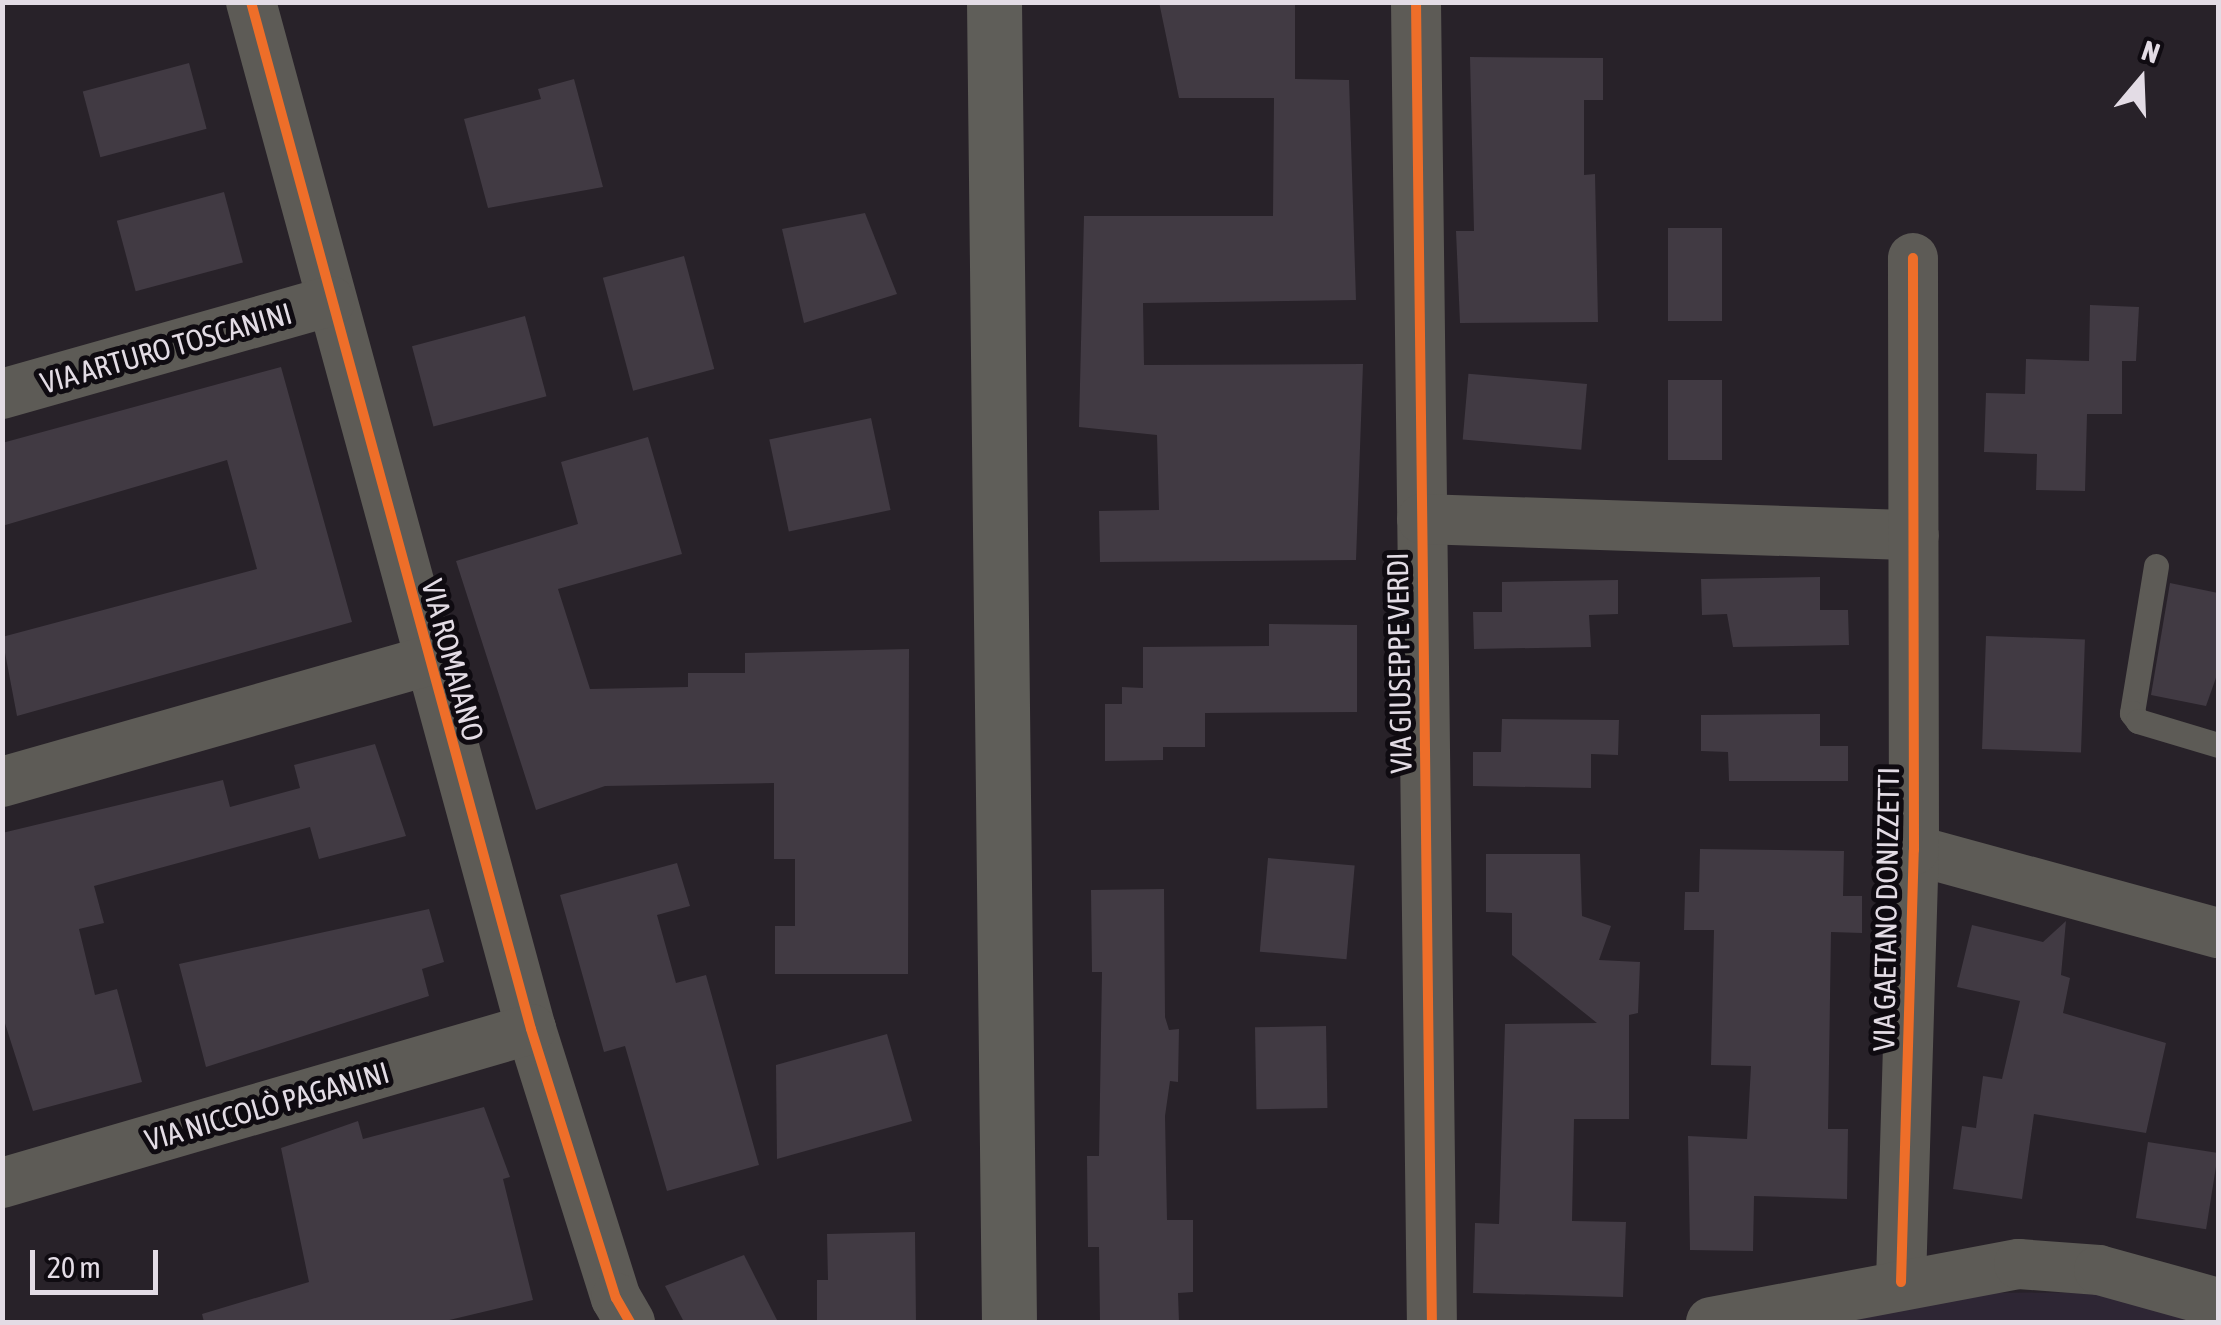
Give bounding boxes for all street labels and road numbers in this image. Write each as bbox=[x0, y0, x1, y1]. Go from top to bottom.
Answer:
street label: VIA ARTURO TOSCANINI bbox=[36, 295, 296, 401]
street label: VIA GIUSEPPE VERDI bbox=[1379, 552, 1419, 774]
street label: VIA ROMAIANO bbox=[414, 575, 492, 745]
street label: VIA GAETANO DONIZZETTI bbox=[1866, 767, 1906, 1051]
street label: VIA NICCOLÒ PAGANINI bbox=[141, 1054, 393, 1158]

